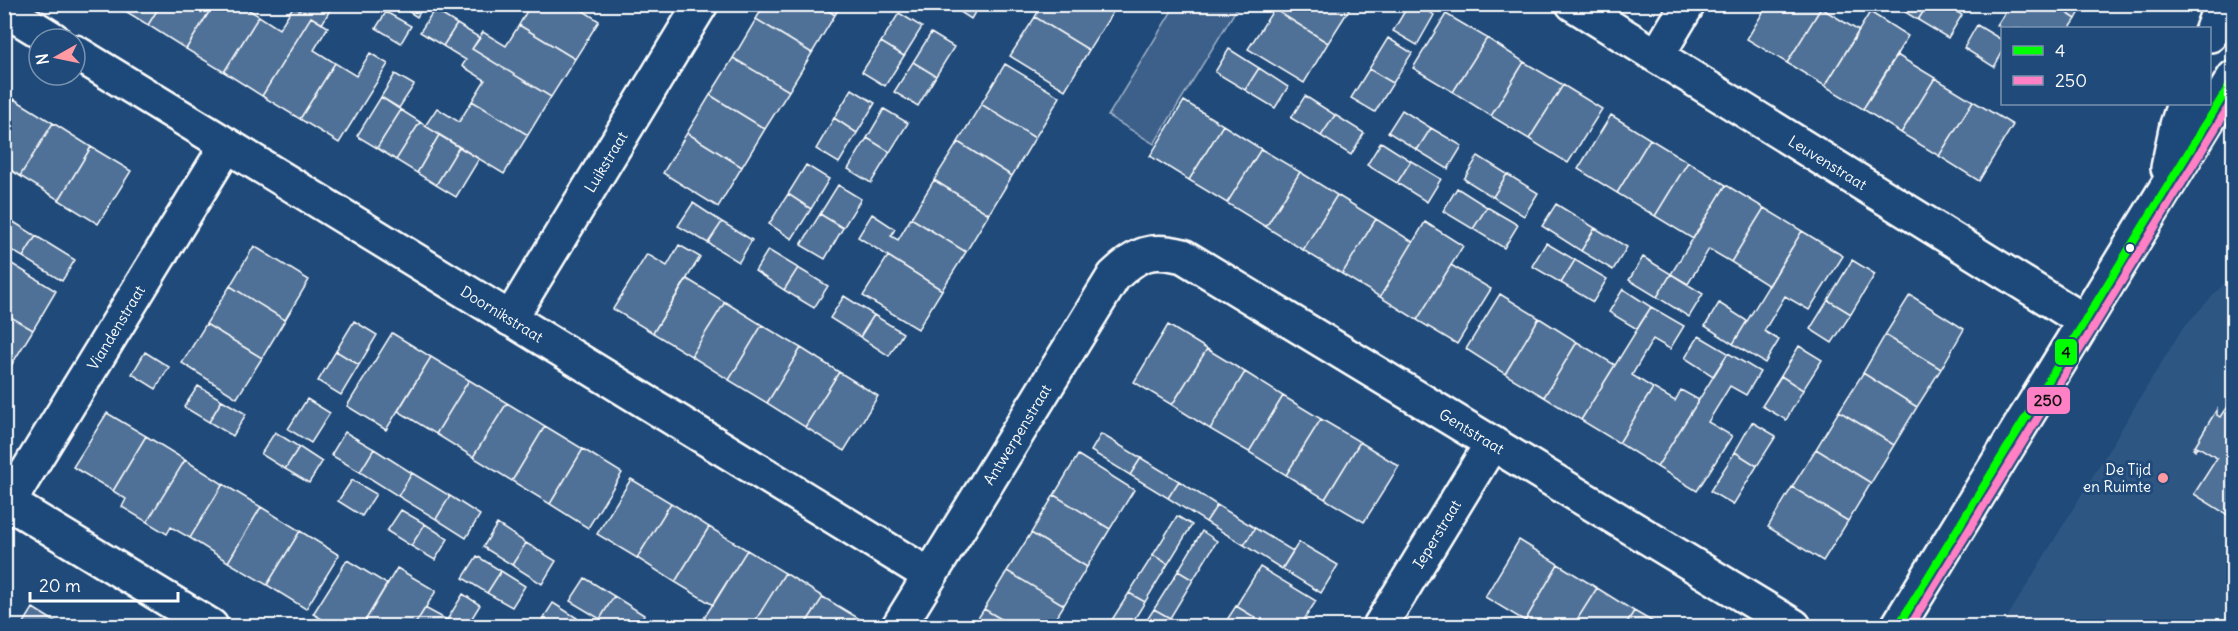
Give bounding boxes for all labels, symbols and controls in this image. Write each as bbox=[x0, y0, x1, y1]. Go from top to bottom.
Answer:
north arrow bbox=[27, 27, 87, 87]
legend bbox=[2001, 27, 2211, 105]
text: 4 bbox=[2055, 39, 2065, 62]
text: N bbox=[31, 52, 53, 66]
text: 250 bbox=[2055, 69, 2087, 92]
street label: Luikstraat bbox=[580, 128, 631, 196]
street label: Leuvenstraat bbox=[1785, 131, 1871, 194]
unlabelled marker bbox=[2124, 242, 2136, 254]
street label: Doornikstraat bbox=[457, 281, 547, 346]
street label: Viandenstraat bbox=[83, 282, 149, 373]
line badge: 4 bbox=[2054, 338, 2078, 366]
text: 4 bbox=[2061, 342, 2071, 362]
street label: Antwerpenstraat bbox=[979, 380, 1055, 488]
line badge: 250 bbox=[2026, 386, 2071, 415]
text: 250 bbox=[2034, 390, 2062, 410]
street label: Gentstraat bbox=[1436, 404, 1508, 458]
place label: De Tijd en Ruimte bbox=[2083, 460, 2151, 496]
marker: De Tijd en Ruimte bbox=[2156, 471, 2170, 485]
street label: Ieperstraat bbox=[1408, 496, 1465, 572]
scale bar bbox=[30, 565, 178, 603]
text: 20 m bbox=[39, 574, 81, 597]

